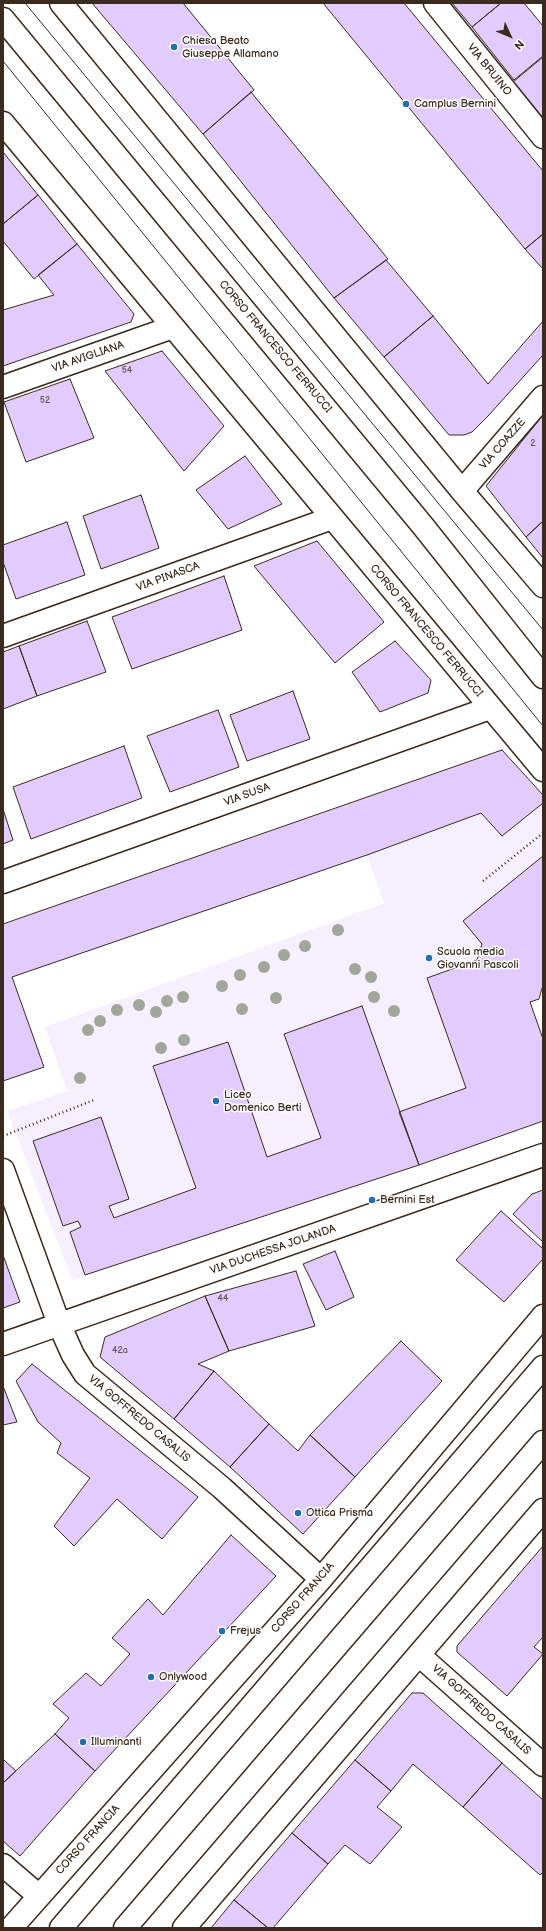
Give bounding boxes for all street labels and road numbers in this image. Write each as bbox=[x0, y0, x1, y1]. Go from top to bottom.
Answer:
street label: VIA BRUINO bbox=[464, 41, 514, 99]
street label: CORSO FRANCESCO FERRUCCI bbox=[216, 278, 334, 416]
street label: VIA AVIGLIANA bbox=[50, 338, 126, 376]
street label: VIA COAZZE bbox=[477, 416, 529, 472]
street label: VIA PINASCA bbox=[135, 559, 201, 595]
street label: CORSO FRANCESCO FERRUCCI bbox=[367, 562, 485, 700]
street label: VIA SUSA bbox=[222, 781, 272, 809]
street label: VIA DUCHESSA JOLANDA bbox=[208, 1222, 338, 1278]
street label: VIA GOFFREDO CASALIS bbox=[86, 1373, 192, 1465]
street label: CORSO FRANCIA bbox=[269, 1560, 337, 1636]
street label: VIA GOFFREDO CASALIS bbox=[429, 1662, 533, 1758]
street label: CORSO FRANCIA bbox=[53, 1802, 123, 1878]

